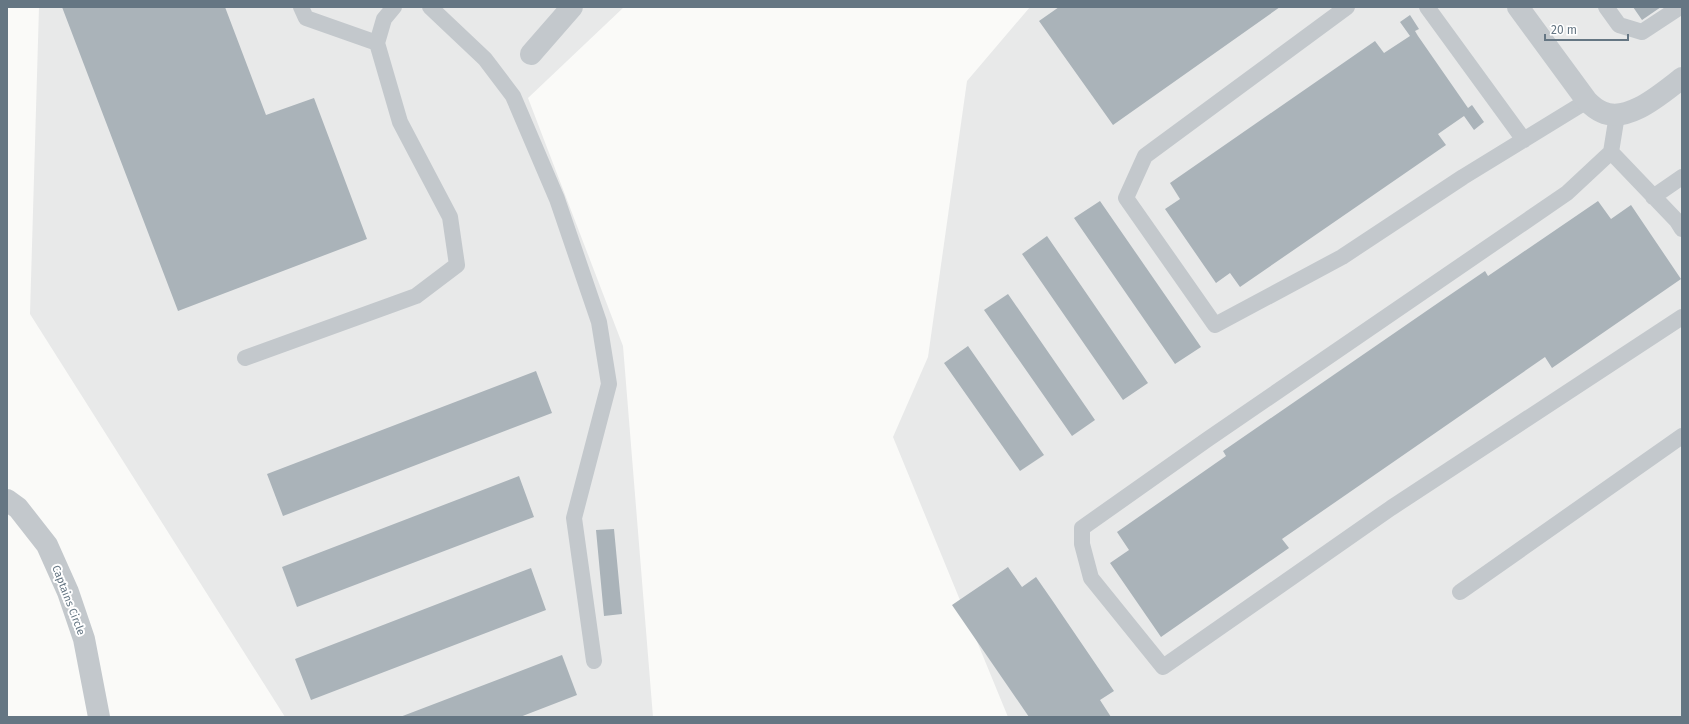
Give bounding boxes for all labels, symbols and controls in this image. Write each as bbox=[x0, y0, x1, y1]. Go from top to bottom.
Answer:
scale bar bbox=[1545, 16, 1628, 42]
text: 20 m bbox=[1551, 23, 1577, 37]
street label: Captains Circle bbox=[49, 563, 88, 637]

